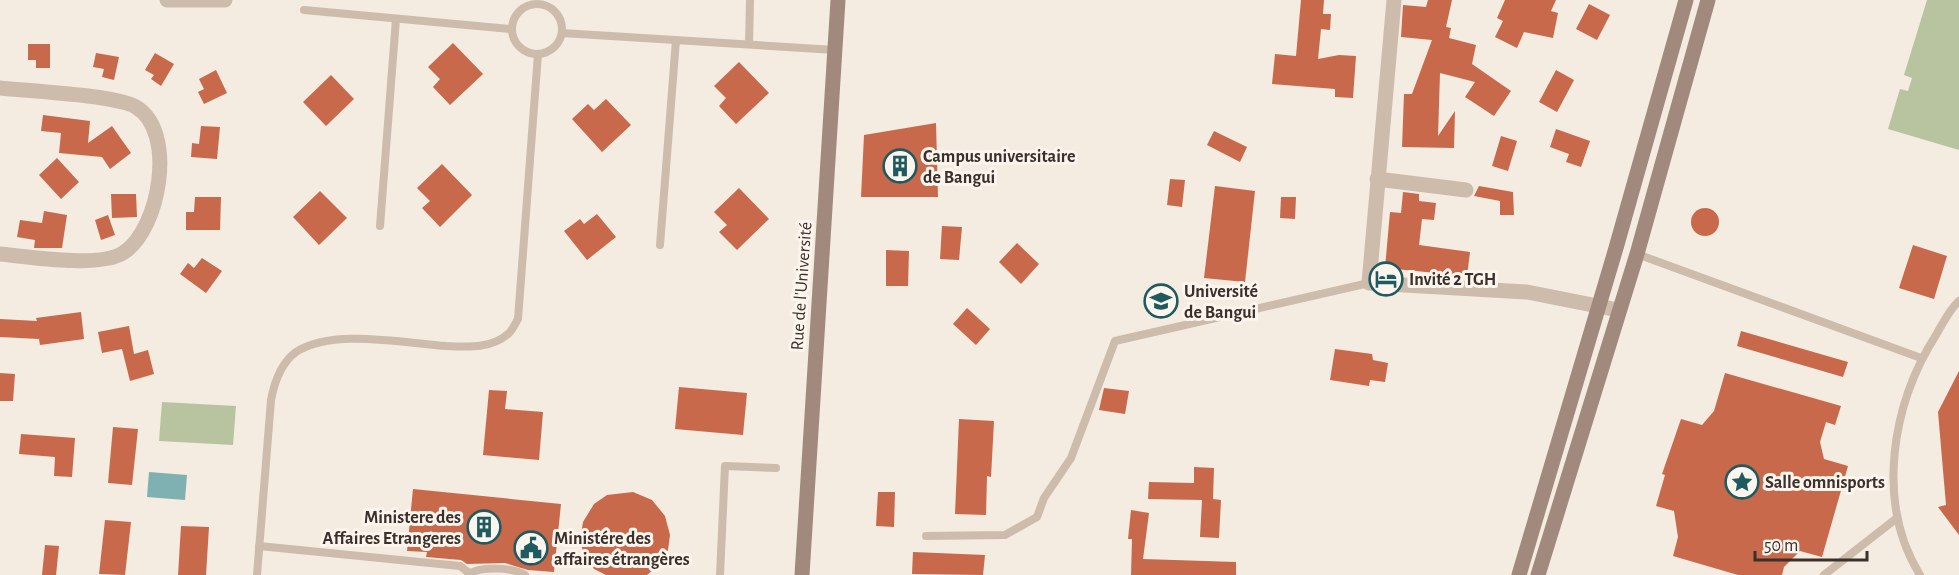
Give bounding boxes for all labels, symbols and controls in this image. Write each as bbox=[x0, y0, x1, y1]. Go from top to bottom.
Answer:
building icon: Campus universitaire de Bangui bbox=[882, 148, 918, 184]
place label: Campus universitaire de Bangui bbox=[923, 148, 1076, 187]
street label: Rue de l'Université bbox=[789, 221, 815, 351]
hotel icon: Invité 2 TGH bbox=[1368, 261, 1404, 297]
place label: Invité 2 TGH bbox=[1409, 271, 1496, 289]
school or university icon: Université de Bangui bbox=[1143, 283, 1179, 319]
place label: Université de Bangui bbox=[1184, 283, 1258, 322]
place icon: Salle omnisports bbox=[1724, 464, 1760, 500]
place label: Salle omnisports bbox=[1765, 474, 1885, 492]
place label: Ministere des Affaires Etrangeres bbox=[323, 509, 461, 548]
building icon: Ministere des Affaires Etrangeres bbox=[466, 509, 502, 545]
scale bar bbox=[1755, 524, 1868, 562]
public building icon: Ministére des affaires étrangères bbox=[513, 530, 549, 566]
place label: Ministére des affaires étrangères bbox=[554, 530, 690, 569]
text: 50 m bbox=[1764, 537, 1798, 555]

